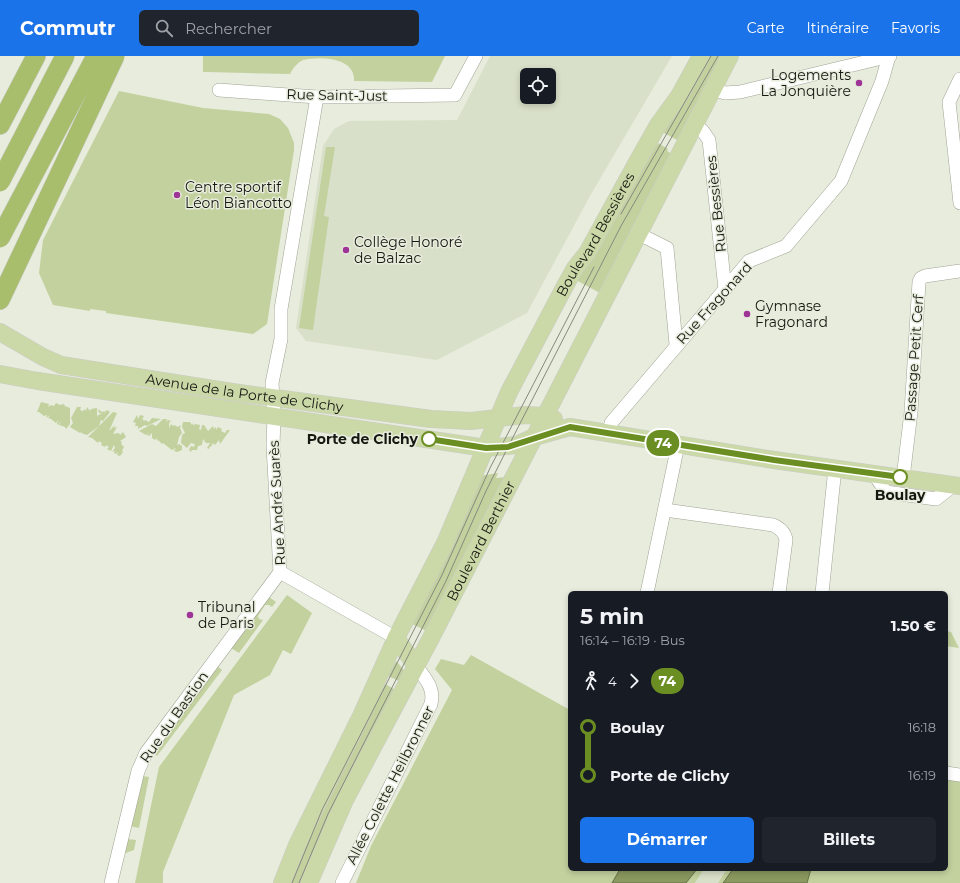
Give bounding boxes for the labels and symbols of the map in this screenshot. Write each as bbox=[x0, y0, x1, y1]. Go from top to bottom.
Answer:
place label: Logements La Jonquière bbox=[761, 66, 851, 100]
marker: Logements La Jonquière bbox=[854, 78, 864, 88]
street label: Rue Saint-Just bbox=[286, 85, 388, 105]
street label: Rue Bessières bbox=[702, 155, 730, 253]
street label: Boulevard Bessières bbox=[552, 169, 639, 300]
place label: Centre sportif Léon Biancotto bbox=[185, 178, 292, 212]
marker: Centre sportif Léon Biancotto bbox=[172, 190, 182, 200]
place label: Collège Honoré de Balzac bbox=[354, 233, 462, 267]
marker: Collège Honoré de Balzac bbox=[341, 245, 351, 255]
street label: Rue Fragonard bbox=[672, 258, 756, 348]
street label: Passage Petit Cerf bbox=[901, 293, 928, 422]
place label: Gymnase Fragonard bbox=[755, 297, 828, 331]
marker: Gymnase Fragonard bbox=[742, 309, 752, 319]
street label: Avenue de la Porte de Clichy bbox=[144, 369, 345, 416]
place label: Porte de Clichy bbox=[307, 430, 419, 448]
line badge: 74 bbox=[645, 430, 681, 456]
marker: Porte de Clichy bbox=[421, 431, 437, 447]
street label: Rue André Suarès bbox=[265, 440, 289, 566]
marker: Boulay bbox=[892, 469, 908, 485]
street label: Boulevard Berthier bbox=[442, 477, 519, 604]
place label: Boulay bbox=[875, 486, 926, 504]
place label: Tribunal de Paris bbox=[198, 598, 256, 632]
marker: Tribunal de Paris bbox=[185, 610, 195, 620]
street label: Rue du Bastion bbox=[136, 668, 212, 766]
street label: Allée Colette Heilbronner bbox=[342, 702, 438, 867]

